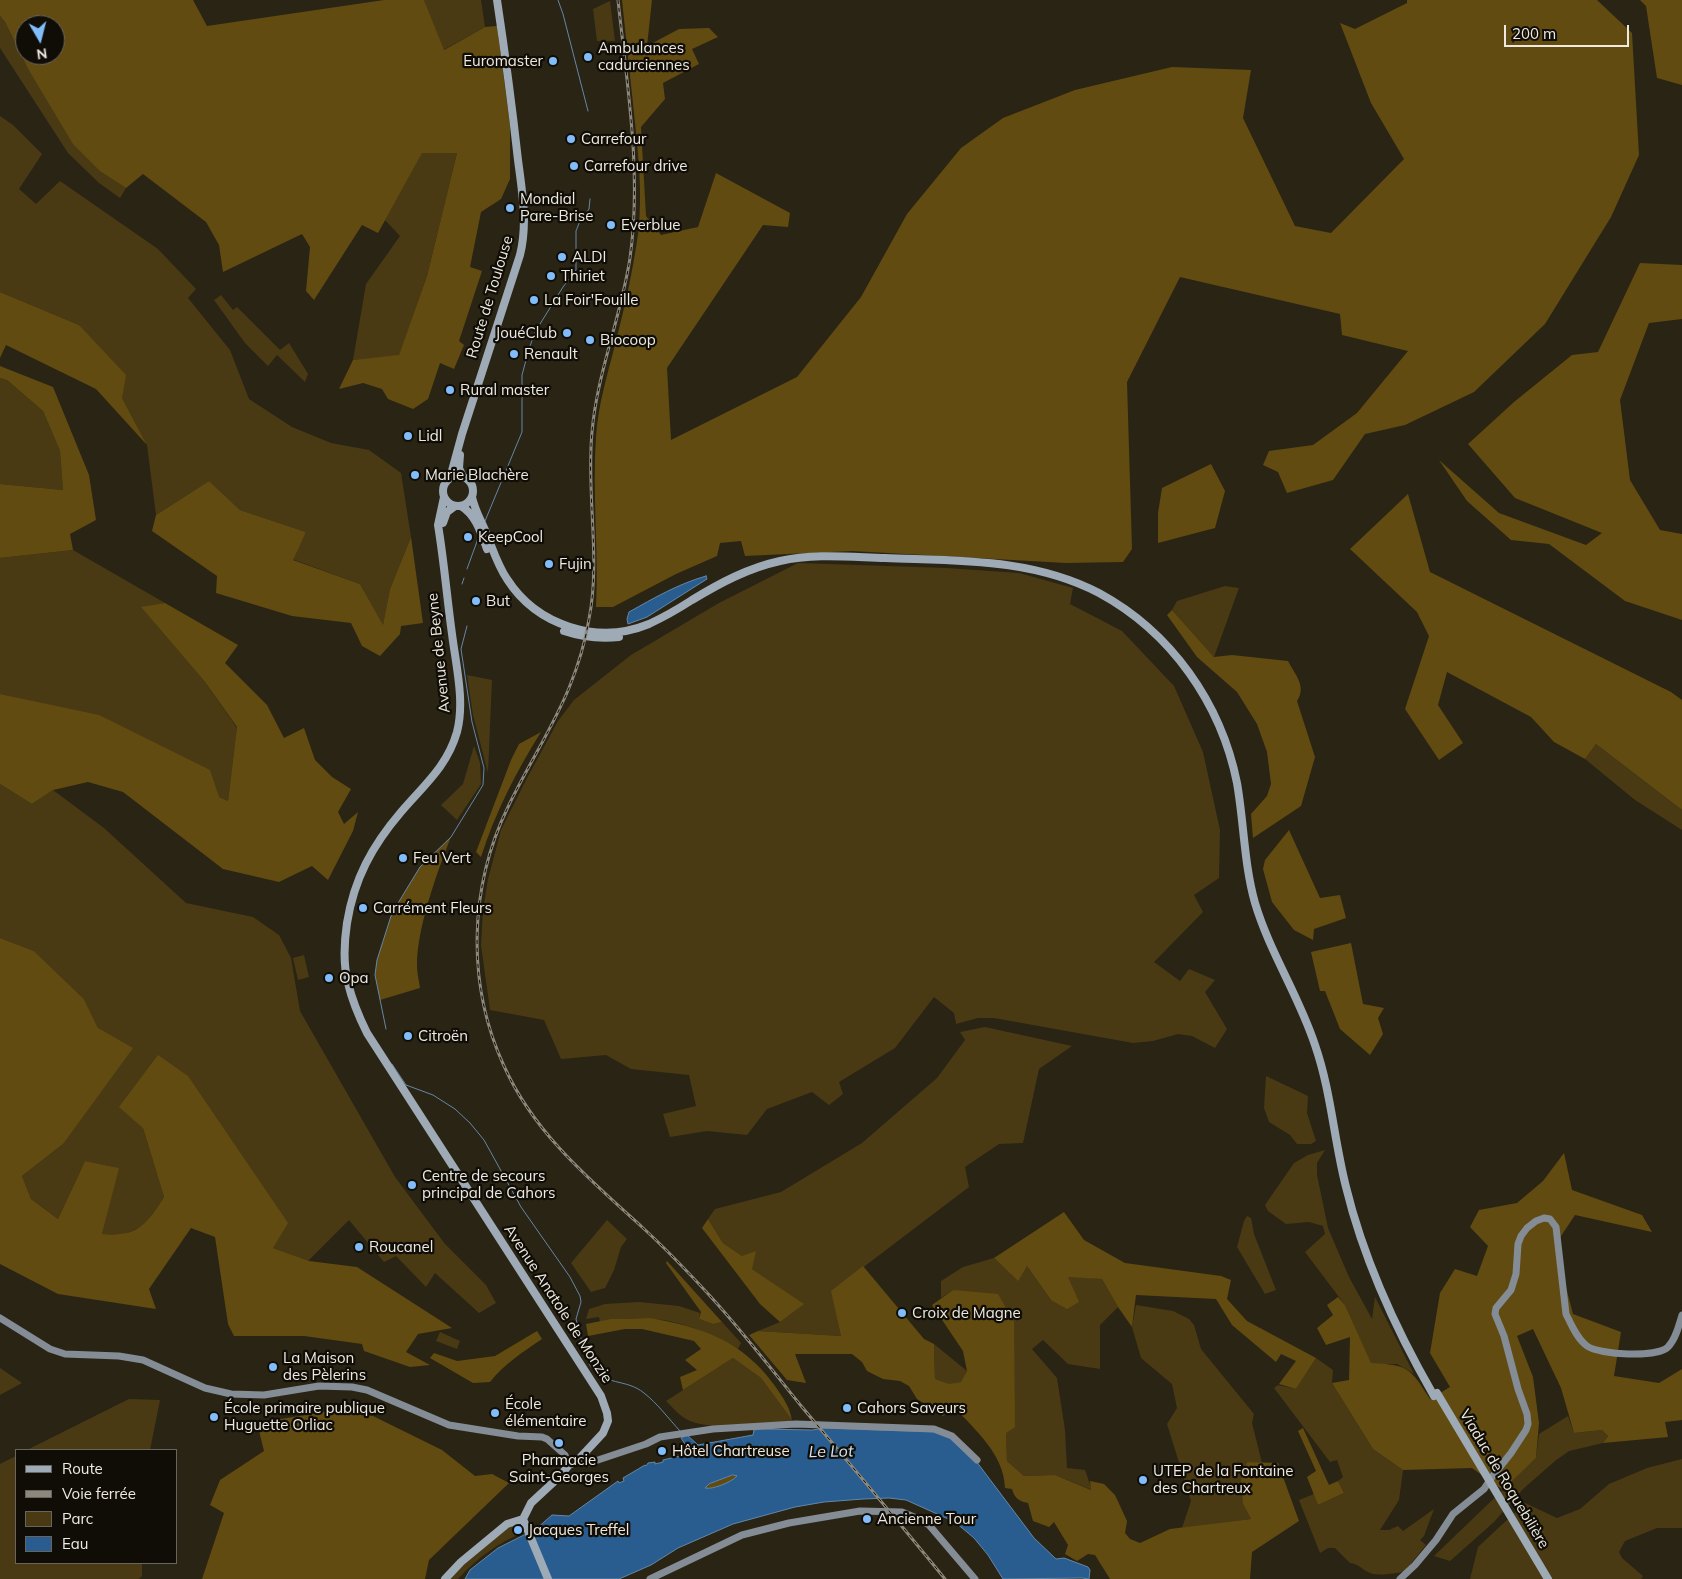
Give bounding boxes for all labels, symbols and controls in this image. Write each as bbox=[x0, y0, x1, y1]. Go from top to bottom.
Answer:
north arrow bbox=[15, 15, 65, 65]
scale bar bbox=[1507, 15, 1632, 47]
text: 200 m bbox=[1512, 24, 1556, 43]
place label: Ambulances cadurciennes bbox=[598, 39, 690, 74]
text: N bbox=[35, 44, 48, 64]
marker: Ambulances cadurciennes bbox=[582, 51, 594, 63]
place label: Euromaster bbox=[463, 52, 543, 70]
marker: Euromaster bbox=[547, 55, 559, 67]
place label: Carrefour bbox=[581, 130, 646, 148]
marker: Carrefour bbox=[565, 133, 577, 145]
place label: Carrefour drive bbox=[584, 157, 687, 175]
marker: Carrefour drive bbox=[568, 160, 580, 172]
place label: Mondial Pare-Brise bbox=[520, 190, 593, 225]
marker: Mondial Pare-Brise bbox=[504, 202, 516, 214]
place label: Everblue bbox=[621, 216, 681, 234]
marker: Everblue bbox=[605, 219, 617, 231]
street label: Route de Toulouse bbox=[463, 234, 517, 360]
place label: ALDI bbox=[572, 248, 606, 266]
marker: ALDI bbox=[556, 251, 568, 263]
place label: Thiriet bbox=[561, 267, 605, 285]
marker: Thiriet bbox=[545, 270, 557, 282]
place label: La Foir'Fouille bbox=[544, 291, 638, 309]
marker: La Foir'Fouille bbox=[528, 294, 540, 306]
place label: JouéClub bbox=[495, 324, 557, 342]
marker: JouéClub bbox=[561, 327, 573, 339]
place label: Biocoop bbox=[600, 331, 656, 349]
marker: Biocoop bbox=[584, 334, 596, 346]
place label: Renault bbox=[524, 345, 578, 363]
marker: Renault bbox=[508, 348, 520, 360]
place label: Rural master bbox=[460, 381, 549, 399]
marker: Rural master bbox=[444, 384, 456, 396]
place label: Lidl bbox=[418, 427, 442, 445]
marker: Lidl bbox=[402, 430, 414, 442]
place label: Marie Blachère bbox=[425, 466, 529, 484]
marker: Marie Blachère bbox=[409, 469, 421, 481]
place label: KeepCool bbox=[478, 528, 543, 546]
marker: KeepCool bbox=[462, 531, 474, 543]
place label: Fujin bbox=[559, 555, 592, 573]
marker: Fujin bbox=[543, 558, 555, 570]
street label: Avenue de Beyne bbox=[424, 592, 454, 714]
place label: But bbox=[486, 592, 510, 610]
marker: But bbox=[470, 595, 482, 607]
place label: Feu Vert bbox=[413, 849, 471, 867]
marker: Feu Vert bbox=[397, 852, 409, 864]
place label: Carrément Fleurs bbox=[373, 899, 492, 917]
marker: Carrément Fleurs bbox=[357, 902, 369, 914]
place label: Opa bbox=[339, 969, 369, 987]
marker: Opa bbox=[323, 972, 335, 984]
place label: Citroën bbox=[418, 1027, 468, 1045]
marker: Citroën bbox=[402, 1030, 414, 1042]
place label: Centre de secours principal de Cahors bbox=[422, 1167, 556, 1202]
marker: Centre de secours principal de Cahors bbox=[406, 1179, 418, 1191]
street label: Avenue Anatole de Monzie bbox=[500, 1221, 616, 1387]
place label: Roucanel bbox=[369, 1238, 433, 1256]
marker: Roucanel bbox=[353, 1241, 365, 1253]
place label: Croix de Magne bbox=[912, 1304, 1021, 1322]
marker: Croix de Magne bbox=[896, 1307, 908, 1319]
place label: La Maison des Pèlerins bbox=[283, 1349, 366, 1384]
marker: La Maison des Pèlerins bbox=[267, 1361, 279, 1373]
place label: École élémentaire bbox=[505, 1395, 586, 1430]
place label: École primaire publique Huguette Orliac bbox=[224, 1399, 385, 1434]
place label: Cahors Saveurs bbox=[857, 1399, 966, 1417]
marker: Cahors Saveurs bbox=[841, 1402, 853, 1414]
street label: Viaduc de Roquebilière bbox=[1455, 1406, 1553, 1552]
marker: École élémentaire bbox=[489, 1407, 501, 1419]
marker: École primaire publique Huguette Orliac bbox=[208, 1411, 220, 1423]
marker: Pharmacie Saint-Georges bbox=[553, 1437, 565, 1449]
place label: Hôtel Chartreuse bbox=[672, 1442, 790, 1460]
water label: Le Lot bbox=[808, 1442, 854, 1462]
marker: Hôtel Chartreuse bbox=[656, 1445, 668, 1457]
legend bbox=[15, 1449, 178, 1564]
place label: Pharmacie Saint-Georges bbox=[509, 1451, 609, 1486]
text: Route bbox=[62, 1459, 103, 1478]
place label: UTEP de la Fontaine des Chartreux bbox=[1153, 1462, 1293, 1497]
marker: UTEP de la Fontaine des Chartreux bbox=[1137, 1474, 1149, 1486]
text: Voie ferrée bbox=[62, 1484, 136, 1503]
text: Parc bbox=[62, 1509, 93, 1528]
place label: Ancienne Tour bbox=[877, 1510, 976, 1528]
marker: Ancienne Tour bbox=[861, 1513, 873, 1525]
place label: Jacques Treffel bbox=[528, 1521, 629, 1539]
marker: Jacques Treffel bbox=[512, 1524, 524, 1536]
text: Eau bbox=[62, 1534, 88, 1553]

